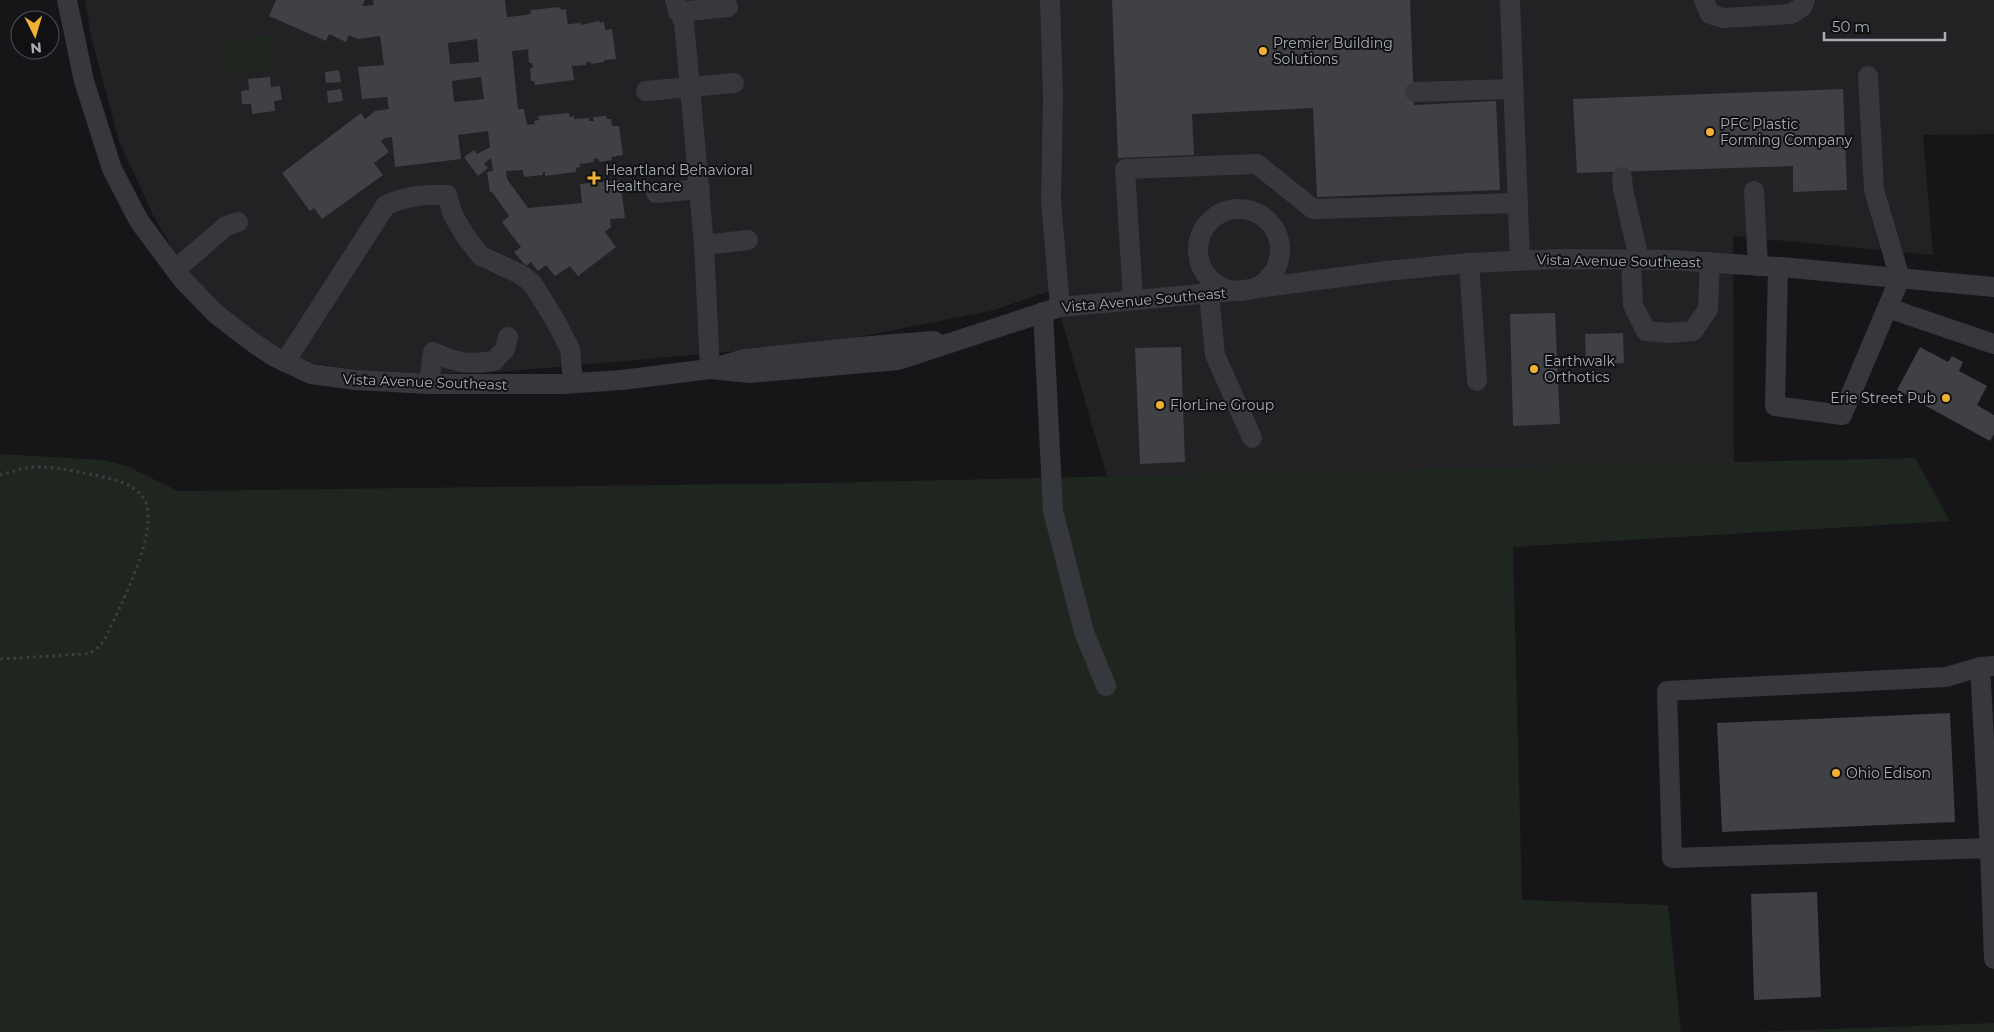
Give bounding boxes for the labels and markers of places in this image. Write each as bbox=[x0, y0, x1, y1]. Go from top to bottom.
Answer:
place label: Premier Building Solutions bbox=[1273, 34, 1393, 68]
marker: Premier Building Solutions bbox=[1257, 45, 1269, 57]
place label: PFC Plastic Forming Company bbox=[1720, 115, 1852, 149]
marker: PFC Plastic Forming Company bbox=[1704, 126, 1716, 138]
place label: Heartland Behavioral Healthcare bbox=[605, 161, 753, 195]
marker: Heartland Behavioral Healthcare bbox=[587, 171, 601, 185]
place label: Earthwalk Orthotics bbox=[1544, 352, 1615, 386]
marker: Earthwalk Orthotics bbox=[1528, 363, 1540, 375]
place label: Erie Street Pub bbox=[1830, 389, 1936, 407]
marker: Erie Street Pub bbox=[1940, 392, 1952, 404]
place label: FlorLine Group bbox=[1170, 396, 1274, 414]
marker: FlorLine Group bbox=[1154, 399, 1166, 411]
place label: Ohio Edison bbox=[1846, 764, 1931, 782]
marker: Ohio Edison bbox=[1830, 767, 1842, 779]

